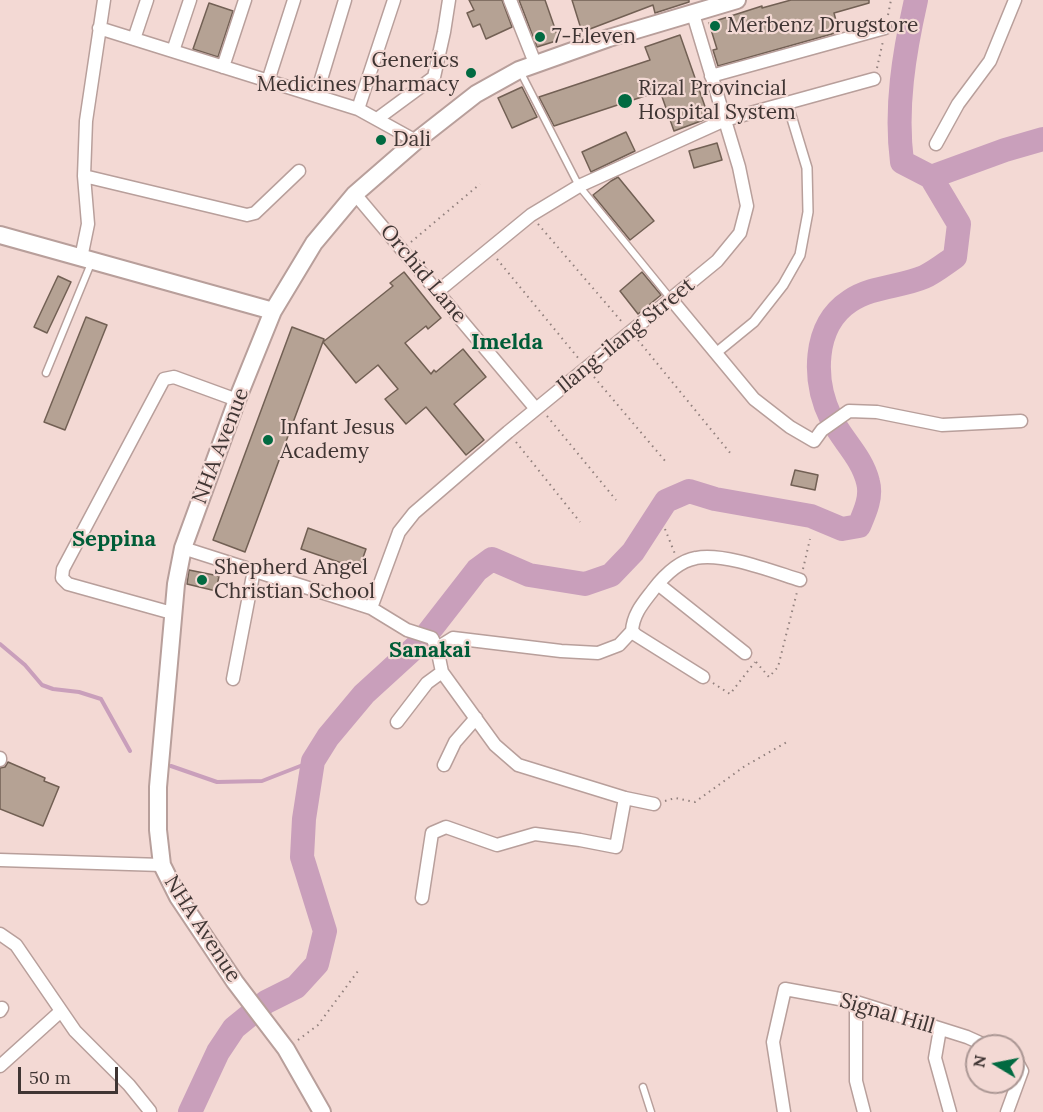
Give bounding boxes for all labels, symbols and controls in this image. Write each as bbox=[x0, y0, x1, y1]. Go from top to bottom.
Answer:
place label: Merbenz Drugstore bbox=[727, 13, 918, 39]
marker: Merbenz Drugstore bbox=[708, 19, 722, 33]
place label: 7-Eleven bbox=[552, 24, 636, 50]
marker: 7-Eleven bbox=[533, 30, 547, 44]
place label: Generics Medicines Pharmacy bbox=[257, 48, 459, 98]
marker: Generics Medicines Pharmacy bbox=[464, 66, 478, 80]
place label: Rizal Provincial Hospital System bbox=[638, 76, 796, 126]
marker: Rizal Provincial Hospital System bbox=[616, 92, 634, 110]
place label: Dali bbox=[393, 127, 431, 153]
marker: Dali bbox=[374, 133, 388, 147]
street label: Orchid Lane bbox=[374, 220, 472, 328]
street label: Ilang-ilang Street bbox=[552, 273, 700, 399]
district label: Imelda bbox=[471, 330, 543, 356]
street label: NHA Avenue bbox=[187, 384, 255, 508]
place label: Infant Jesus Academy bbox=[280, 415, 395, 465]
marker: Infant Jesus Academy bbox=[261, 433, 275, 447]
district label: Seppina bbox=[72, 527, 156, 553]
place label: Shepherd Angel Christian School bbox=[214, 555, 375, 605]
marker: Shepherd Angel Christian School bbox=[195, 573, 209, 587]
district label: Sanakai bbox=[389, 638, 471, 664]
street label: NHA Avenue bbox=[158, 871, 246, 987]
street label: Signal Hill bbox=[837, 988, 937, 1040]
north arrow bbox=[965, 1034, 1025, 1094]
text: N bbox=[968, 1053, 990, 1069]
scale bar bbox=[21, 1055, 122, 1093]
text: 50 m bbox=[29, 1066, 71, 1089]

